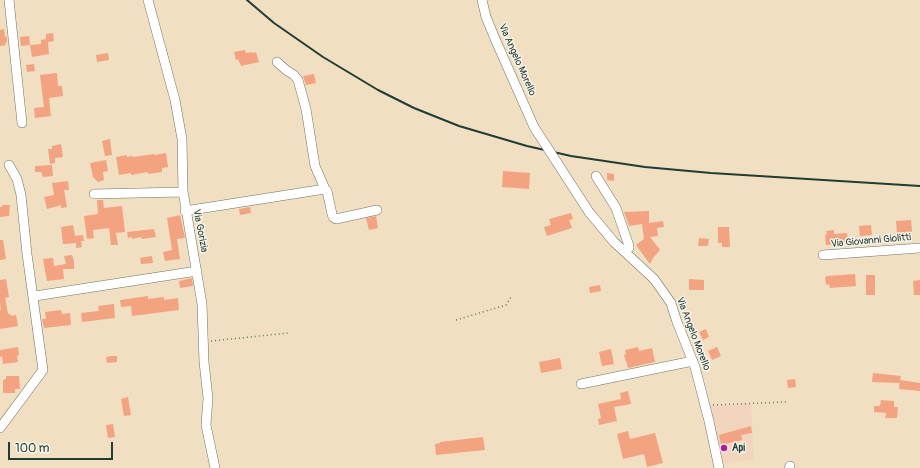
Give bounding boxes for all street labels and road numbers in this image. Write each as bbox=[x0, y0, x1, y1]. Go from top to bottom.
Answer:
street label: Via Angelo Morello bbox=[496, 22, 538, 98]
street label: Via Gorizia bbox=[190, 208, 210, 254]
street label: Via Giovanni Giolitti bbox=[830, 232, 912, 250]
street label: Via Angelo Morello bbox=[673, 296, 713, 372]

